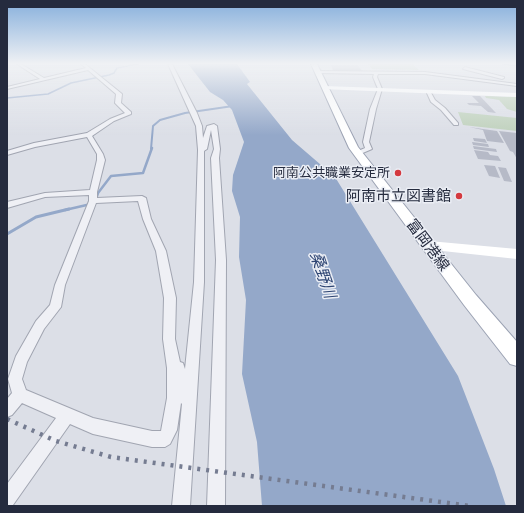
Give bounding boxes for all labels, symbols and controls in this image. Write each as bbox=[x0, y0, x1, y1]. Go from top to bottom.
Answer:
place label: 阿南公共職業安定所 bbox=[273, 165, 390, 181]
marker: 阿南公共職業安定所 bbox=[393, 168, 403, 178]
place label: 阿南市立図書館 bbox=[346, 187, 451, 205]
marker: 阿南市立図書館 bbox=[454, 191, 464, 201]
street label: 富岡港線 bbox=[403, 216, 453, 274]
water label: 桑野川 bbox=[306, 249, 340, 301]

